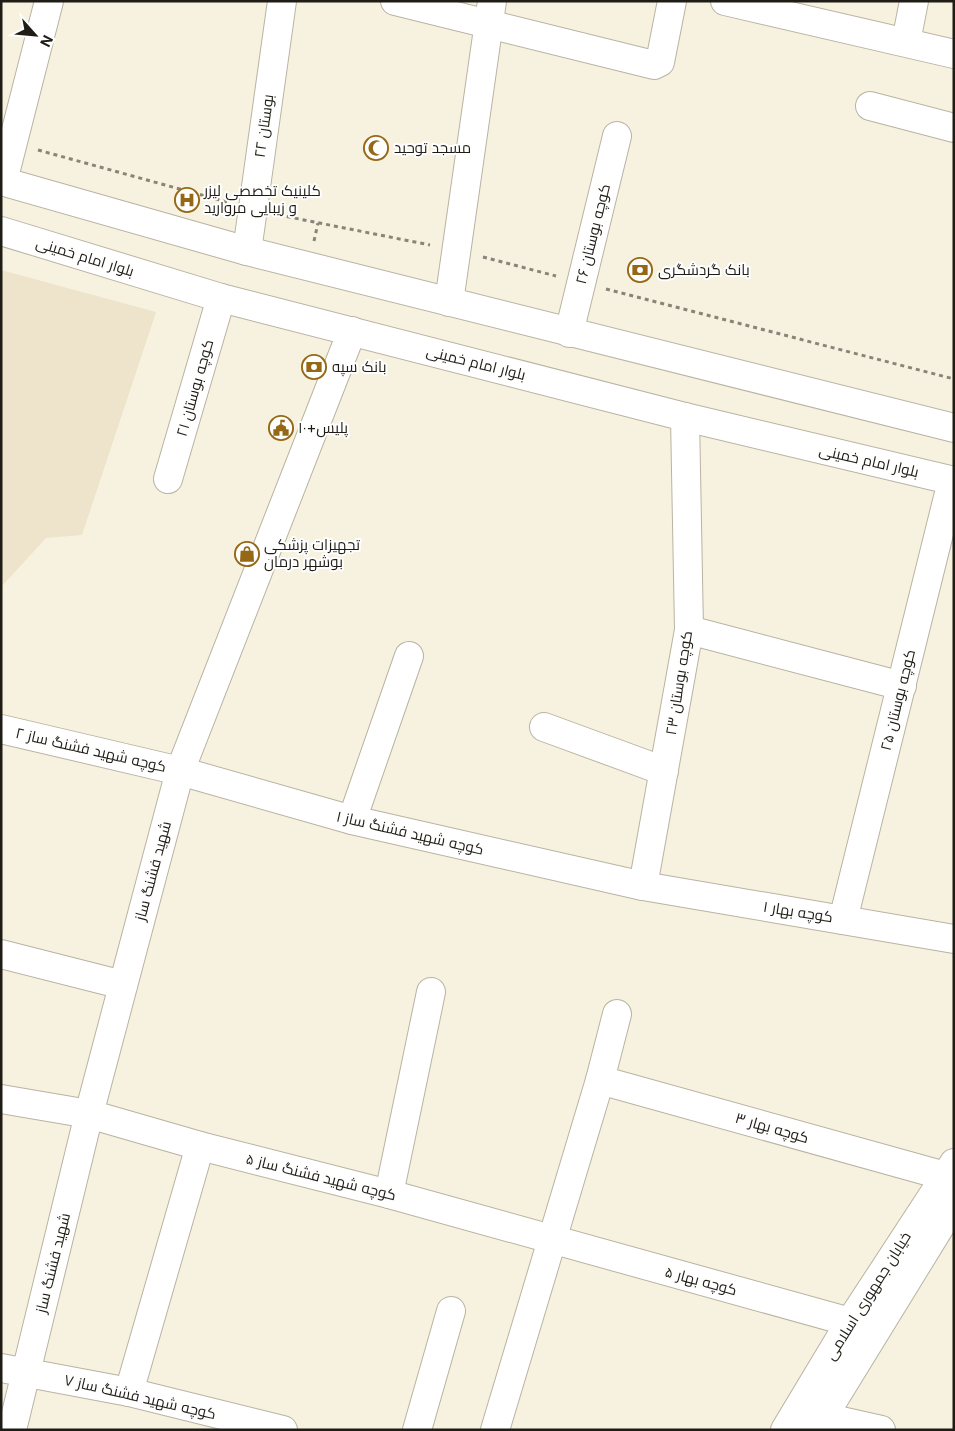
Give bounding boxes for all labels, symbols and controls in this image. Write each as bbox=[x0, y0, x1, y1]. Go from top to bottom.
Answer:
north arrow bbox=[10, 10, 60, 60]
text: N bbox=[37, 33, 57, 50]
street label: بوستان ۲۲ bbox=[250, 93, 278, 159]
mosque icon: مسجد توحید bbox=[363, 135, 389, 161]
place label: مسجد توحید bbox=[394, 138, 471, 157]
place label: کلینیک تخصصی لیزر و زیبایی مروارید bbox=[203, 181, 321, 218]
street label: کوچه بوستان ۲۶ bbox=[571, 182, 615, 286]
hospital icon: کلینیک تخصصی لیزر و زیبایی مروارید bbox=[174, 187, 200, 213]
street label: بلوار امام خمینی bbox=[33, 233, 137, 281]
bank icon: بانک گردشگری bbox=[627, 257, 653, 283]
place label: بانک گردشگری bbox=[658, 260, 750, 280]
street label: کوچه بوستان ۲۱ bbox=[172, 337, 218, 439]
street label: بلوار امام خمینی bbox=[424, 341, 528, 385]
bank icon: بانک سپه bbox=[301, 354, 327, 380]
place label: بانک سپه bbox=[332, 357, 386, 377]
public building icon: پلیس+۱۰ bbox=[268, 415, 294, 441]
place label: پلیس+۱۰ bbox=[298, 418, 348, 438]
street label: بلوار امام خمینی bbox=[817, 440, 921, 482]
place label: تجهیزات پزشکی بوشهر درمان bbox=[264, 535, 360, 572]
shop icon: تجهیزات پزشکی بوشهر درمان bbox=[234, 541, 260, 567]
street label: کوچه بوستان ۲۳ bbox=[661, 629, 697, 737]
street label: کوچه بوستان ۲۵ bbox=[876, 647, 920, 753]
street label: کوچه شهید فشنگ ساز ۲ bbox=[14, 723, 168, 777]
street label: کوچه شهید فشنگ ساز ۱ bbox=[334, 806, 486, 860]
street label: شهید فشنگ ساز bbox=[130, 819, 176, 924]
street label: کوچه بهار ۱ bbox=[762, 897, 834, 927]
street label: کوچه بهار ۳ bbox=[733, 1108, 811, 1148]
street label: کوچه شهید فشنگ ساز ۵ bbox=[244, 1149, 398, 1205]
street label: شهید فشنگ ساز bbox=[31, 1211, 75, 1316]
street label: خیابان جمهوری اسلامی bbox=[820, 1228, 916, 1364]
street label: کوچه بهار ۵ bbox=[663, 1262, 739, 1300]
street label: کوچه شهید فشنگ ساز ۷ bbox=[62, 1370, 218, 1424]

